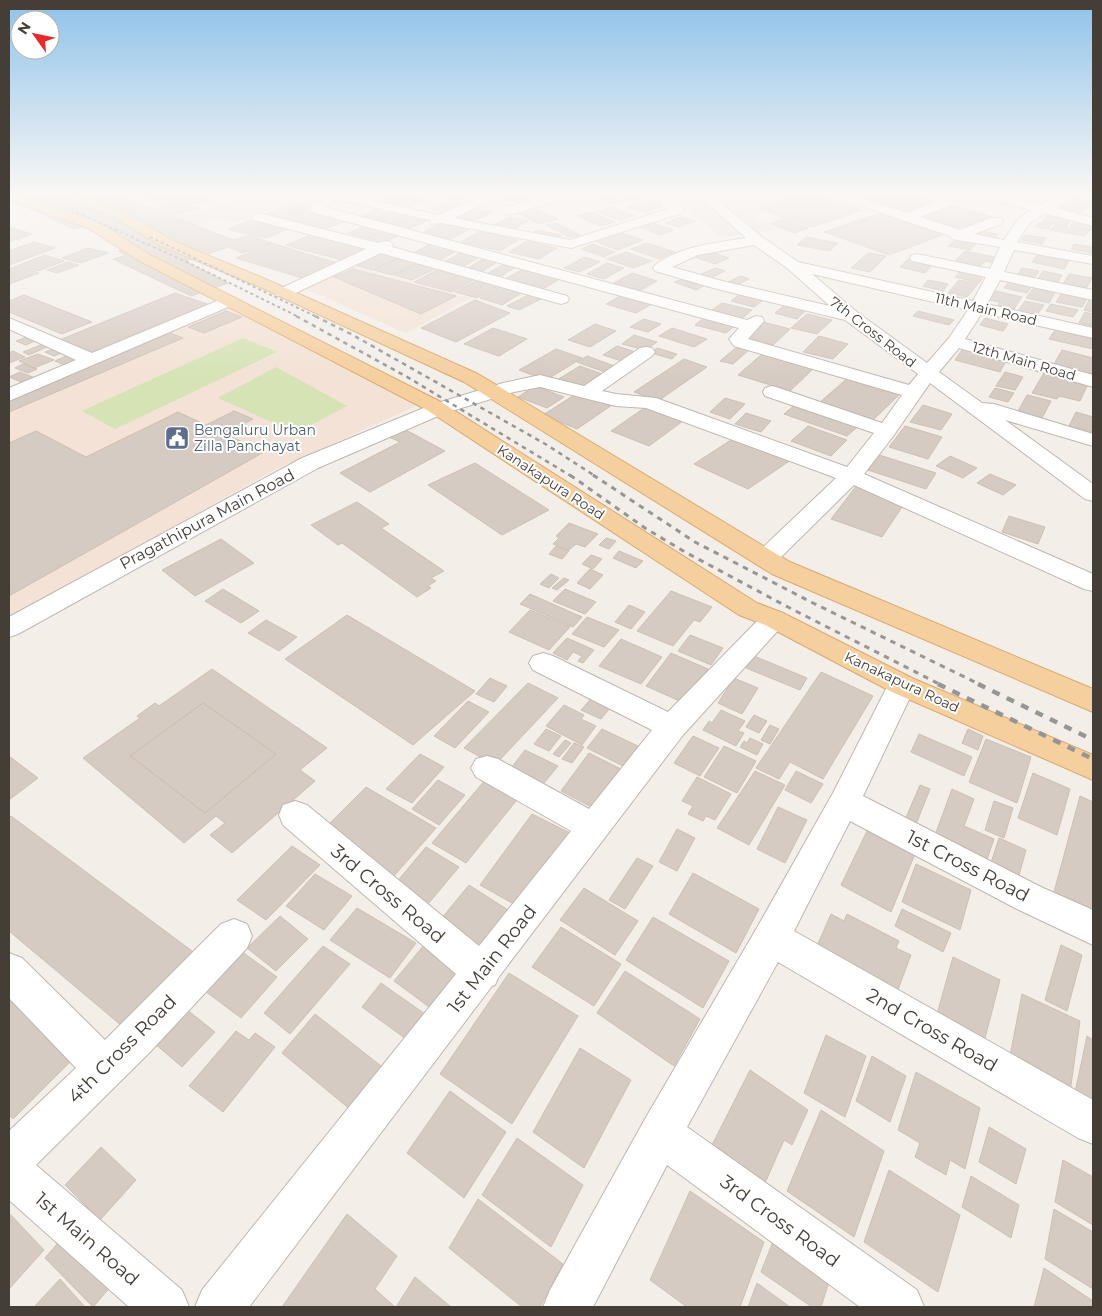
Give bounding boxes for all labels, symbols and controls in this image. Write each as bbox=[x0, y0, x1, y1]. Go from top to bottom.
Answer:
north arrow bbox=[10, 10, 60, 60]
text: N bbox=[13, 18, 35, 38]
street label: 11th Main Road bbox=[933, 289, 1039, 329]
street label: 7th Cross Road bbox=[826, 293, 920, 371]
street label: 12th Main Road bbox=[970, 338, 1078, 384]
place label: Bengaluru Urban Zilla Panchayat bbox=[194, 421, 316, 455]
public building icon: Bengaluru Urban Zilla Panchayat bbox=[164, 425, 190, 451]
street label: Kanakapura Road bbox=[494, 440, 608, 524]
street label: Pragathipura Main Road bbox=[116, 465, 298, 573]
street label: Kanakapura Road bbox=[842, 647, 962, 717]
street label: 1st Cross Road bbox=[903, 825, 1033, 907]
street label: 3rd Cross Road bbox=[326, 840, 450, 948]
street label: 1st Main Road bbox=[443, 900, 541, 1018]
street label: 2nd Cross Road bbox=[862, 983, 1002, 1077]
street label: 4th Cross Road bbox=[63, 990, 181, 1108]
street label: 3rd Cross Road bbox=[716, 1170, 844, 1272]
street label: 1st Main Road bbox=[30, 1187, 144, 1291]

